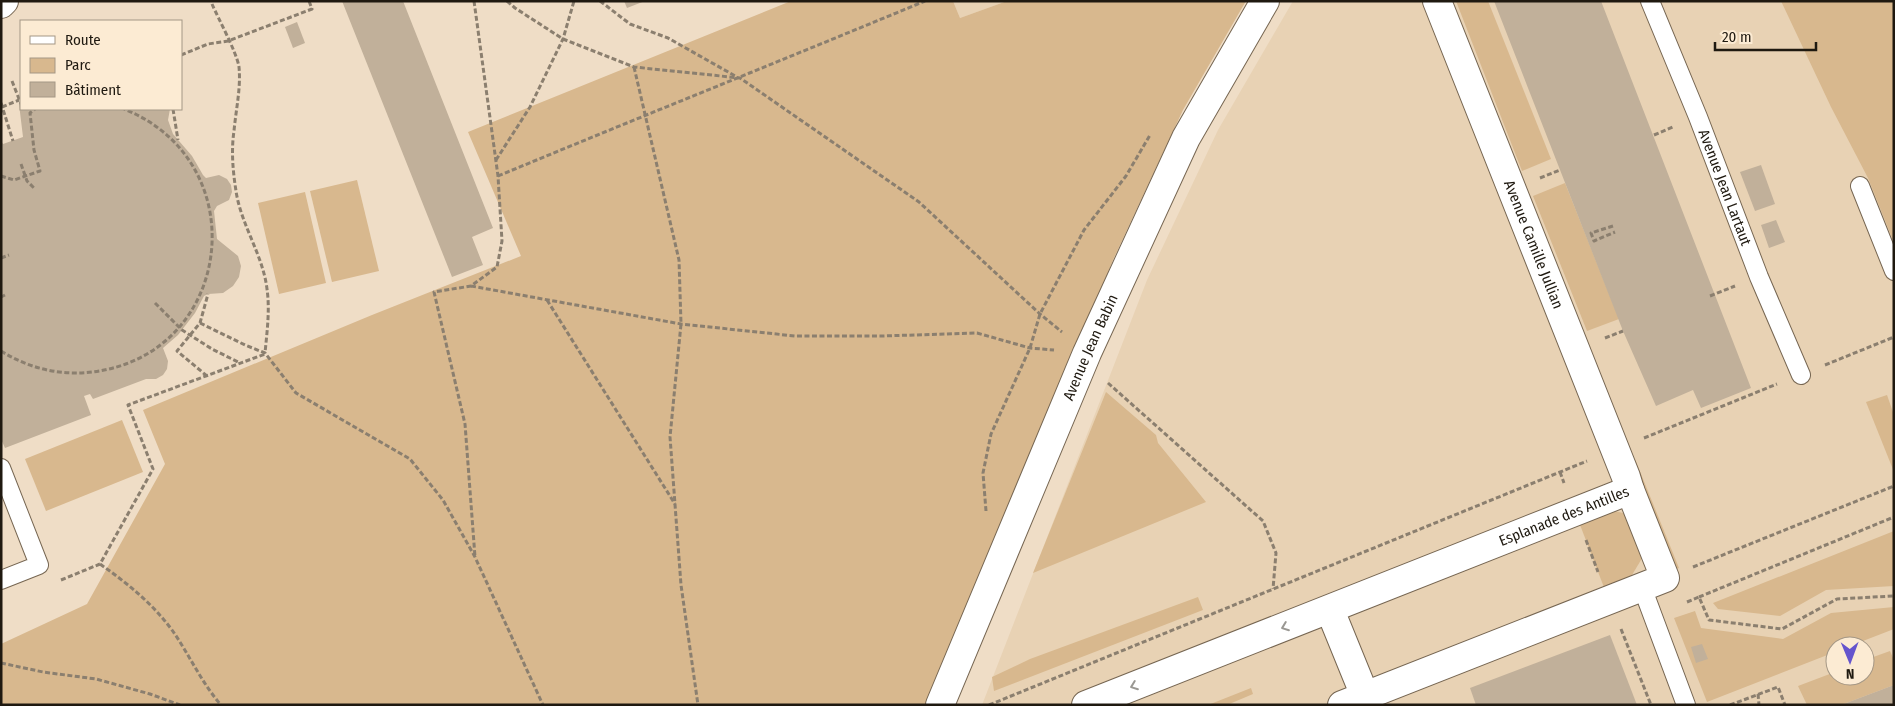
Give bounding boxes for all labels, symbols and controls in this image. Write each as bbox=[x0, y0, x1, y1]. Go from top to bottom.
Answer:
legend bbox=[20, 20, 182, 110]
scale bar bbox=[1715, 20, 1816, 52]
text: 20 m bbox=[1722, 28, 1752, 46]
text: Route bbox=[65, 31, 101, 49]
text: Parc bbox=[65, 56, 91, 74]
text: Bâtiment bbox=[65, 81, 121, 99]
street label: Avenue Jean Lartaut bbox=[1695, 127, 1755, 248]
street label: Avenue Camille Jullian bbox=[1500, 178, 1567, 311]
street label: Avenue Jean Babin bbox=[1059, 291, 1122, 403]
street label: Esplanade des Antilles bbox=[1496, 482, 1632, 550]
one-way arrow bbox=[1281, 621, 1290, 632]
north arrow bbox=[1825, 636, 1875, 686]
text: N bbox=[1846, 665, 1855, 682]
one-way arrow bbox=[1130, 681, 1138, 691]

